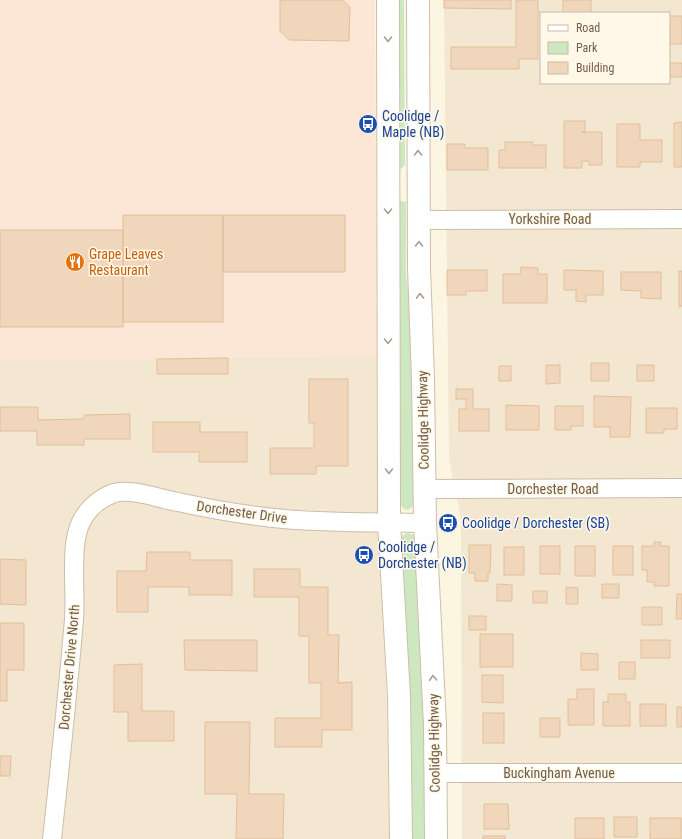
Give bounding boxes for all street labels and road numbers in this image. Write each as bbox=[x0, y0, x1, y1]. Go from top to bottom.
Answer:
street label: Yorkshire Road bbox=[509, 211, 591, 227]
street label: Coolidge Highway bbox=[414, 370, 432, 470]
street label: Dorchester Road bbox=[507, 481, 599, 497]
street label: Dorchester Drive bbox=[196, 498, 289, 526]
street label: Dorchester Drive North bbox=[56, 604, 82, 730]
street label: Coolidge Highway bbox=[425, 693, 443, 793]
street label: Buckingham Avenue bbox=[503, 765, 615, 781]

